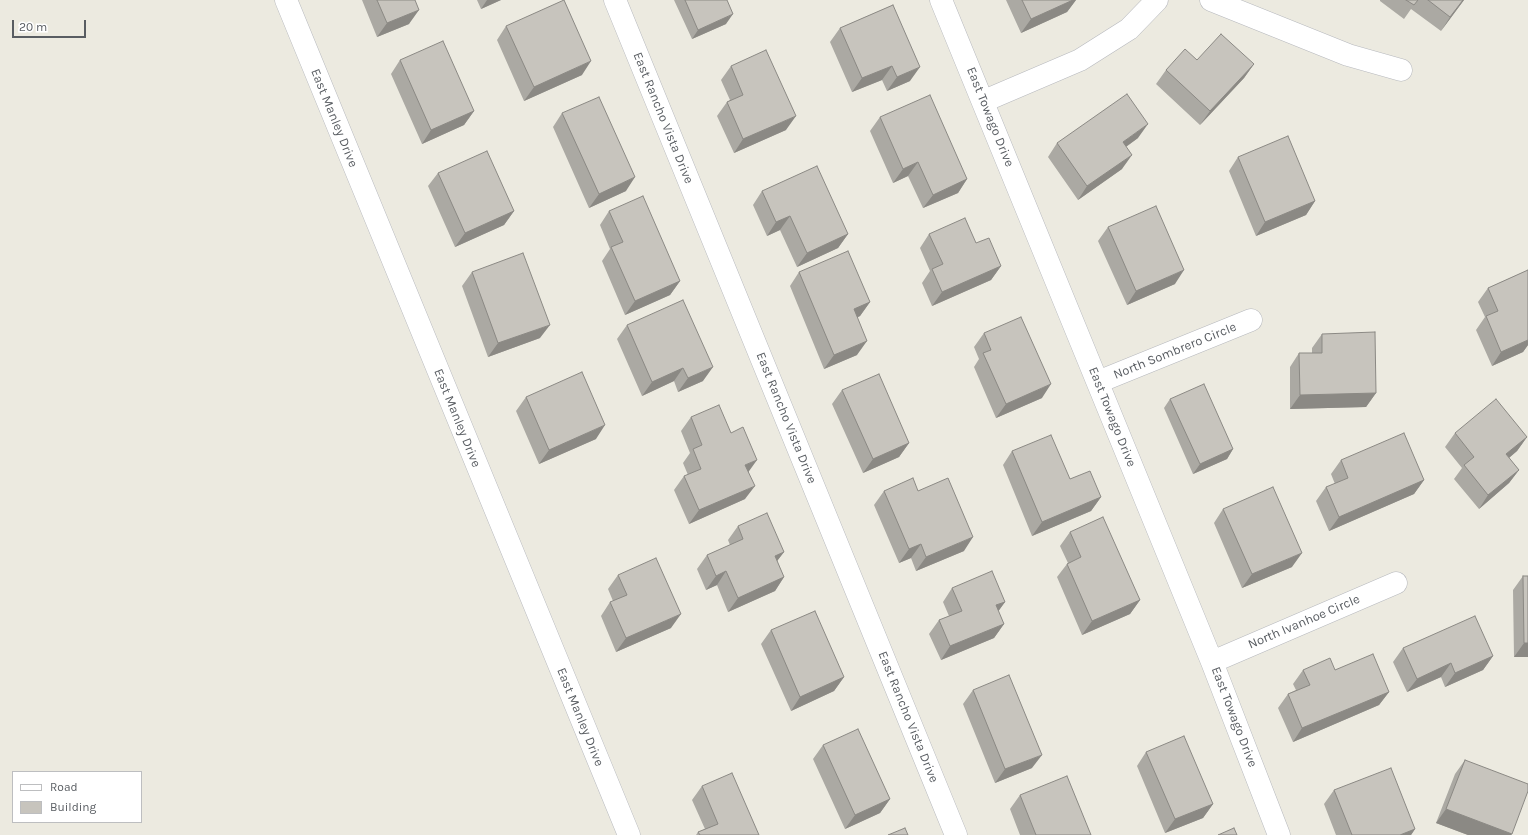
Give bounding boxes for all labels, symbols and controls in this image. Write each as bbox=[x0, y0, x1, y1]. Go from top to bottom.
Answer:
scale bar bbox=[14, 12, 88, 38]
text: 20 m bbox=[19, 20, 47, 34]
street label: East Rancho Vista Drive bbox=[629, 50, 697, 186]
street label: East Towago Drive bbox=[963, 65, 1017, 169]
street label: East Manley Drive bbox=[307, 66, 361, 170]
street label: North Sombrero Circle bbox=[1111, 319, 1239, 383]
street label: East Rancho Vista Drive bbox=[752, 350, 820, 486]
street label: East Towago Drive bbox=[1085, 365, 1139, 469]
street label: East Manley Drive bbox=[430, 366, 484, 470]
street label: North Ivanhoe Circle bbox=[1246, 591, 1362, 653]
street label: East Rancho Vista Drive bbox=[874, 649, 942, 785]
street label: East Manley Drive bbox=[553, 665, 607, 769]
street label: East Towago Drive bbox=[1208, 665, 1260, 769]
legend bbox=[12, 771, 142, 823]
text: Road bbox=[50, 780, 78, 794]
text: Building bbox=[50, 800, 96, 814]

